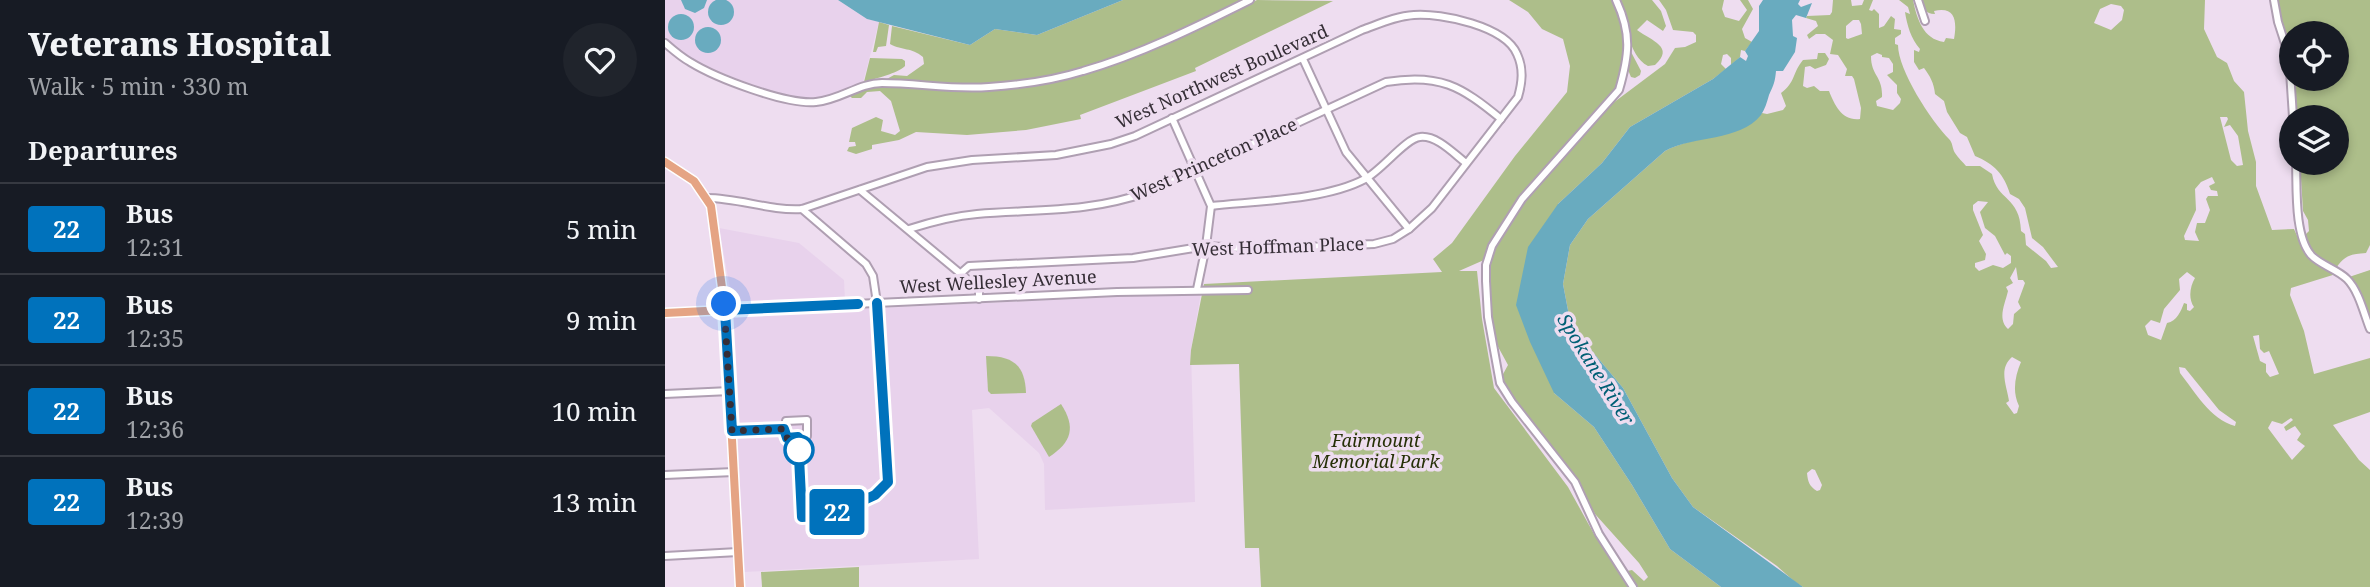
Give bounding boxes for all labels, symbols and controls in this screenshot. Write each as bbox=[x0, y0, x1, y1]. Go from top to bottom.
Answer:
street label: West Northwest Boulevard bbox=[1112, 18, 1332, 134]
text: Veterans Hospital bbox=[28, 21, 331, 66]
map controls bbox=[2279, 21, 2349, 175]
button: locate bbox=[2279, 21, 2349, 91]
button: heart bbox=[563, 23, 637, 97]
text: Walk · 5 min · 330 m bbox=[28, 70, 248, 102]
button: layers bbox=[2279, 105, 2349, 175]
street label: West Princeton Place bbox=[1127, 112, 1301, 207]
text: Departures bbox=[28, 132, 178, 168]
text: Bus bbox=[126, 195, 173, 231]
text: 5 min bbox=[566, 211, 637, 247]
text: 22 bbox=[53, 212, 80, 245]
text: 12:31 bbox=[126, 231, 184, 263]
street label: West Hoffman Place bbox=[1191, 231, 1365, 261]
street label: West Wellesley Avenue bbox=[899, 264, 1097, 298]
text: Bus bbox=[126, 286, 173, 322]
your location bbox=[706, 286, 741, 321]
text: 9 min bbox=[566, 302, 637, 338]
text: 22 bbox=[53, 303, 80, 336]
water label: Spokane River bbox=[1551, 308, 1641, 430]
text: 12:35 bbox=[126, 322, 184, 354]
text: Bus bbox=[126, 377, 173, 413]
text: 10 min bbox=[552, 393, 637, 429]
text: 22 bbox=[53, 394, 80, 427]
text: 12:36 bbox=[126, 413, 184, 445]
park label: Fairmount Memorial Park bbox=[1312, 428, 1440, 473]
unlabelled marker bbox=[784, 435, 814, 465]
text: Bus bbox=[126, 468, 173, 504]
text: 13 min bbox=[552, 484, 637, 520]
text: 22 bbox=[53, 485, 80, 518]
line badge: 22 bbox=[805, 489, 869, 535]
text: 22 bbox=[823, 495, 851, 528]
text: 12:39 bbox=[126, 504, 184, 536]

